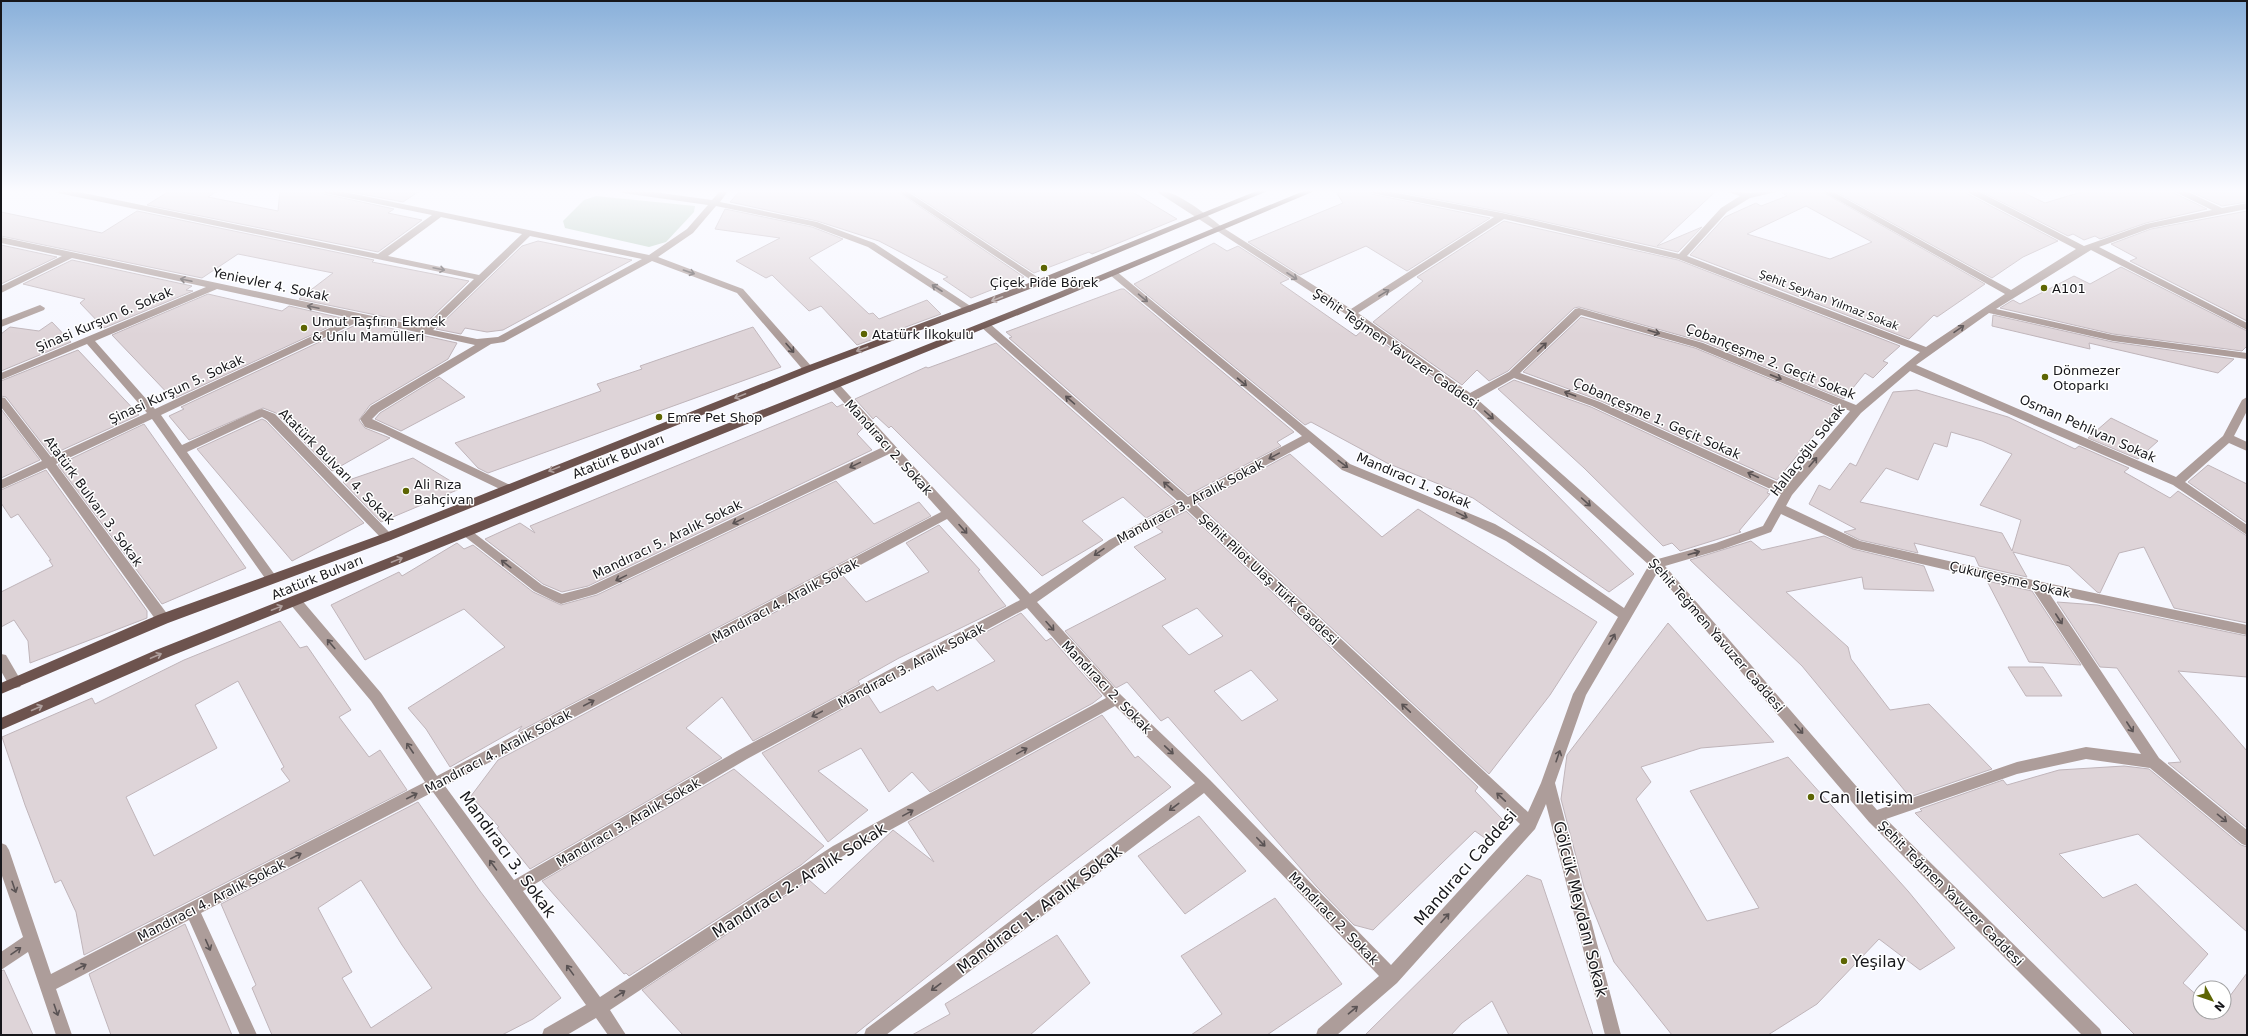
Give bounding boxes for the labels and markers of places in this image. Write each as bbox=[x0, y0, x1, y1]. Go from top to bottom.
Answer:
marker: Çiçek Pide Börek bbox=[1039, 263, 1049, 273]
place label: Çiçek Pide Börek bbox=[990, 275, 1099, 290]
place label: A101 bbox=[2052, 281, 2086, 296]
marker: A101 bbox=[2039, 283, 2049, 293]
place label: Umut Taşfırın Ekmek & Unlu Mamülleri bbox=[312, 314, 446, 344]
marker: Umut Taşfırın Ekmek & Unlu Mamülleri bbox=[299, 323, 309, 333]
place label: Atatürk İlkokulu bbox=[872, 327, 974, 342]
marker: Atatürk İlkokulu bbox=[859, 329, 869, 339]
place label: Dönmezer Otoparkı bbox=[2053, 363, 2121, 393]
marker: Dönmezer Otoparkı bbox=[2040, 372, 2050, 382]
place label: Emre Pet Shop bbox=[667, 410, 762, 425]
marker: Emre Pet Shop bbox=[654, 412, 664, 422]
place label: Ali Rıza Bahçivan bbox=[414, 477, 474, 507]
marker: Ali Rıza Bahçivan bbox=[401, 486, 411, 496]
place label: Can İletişim bbox=[1819, 788, 1913, 807]
marker: Can İletişim bbox=[1806, 792, 1816, 802]
place label: Yeşilay bbox=[1851, 952, 1906, 971]
marker: Yeşilay bbox=[1839, 956, 1849, 966]

